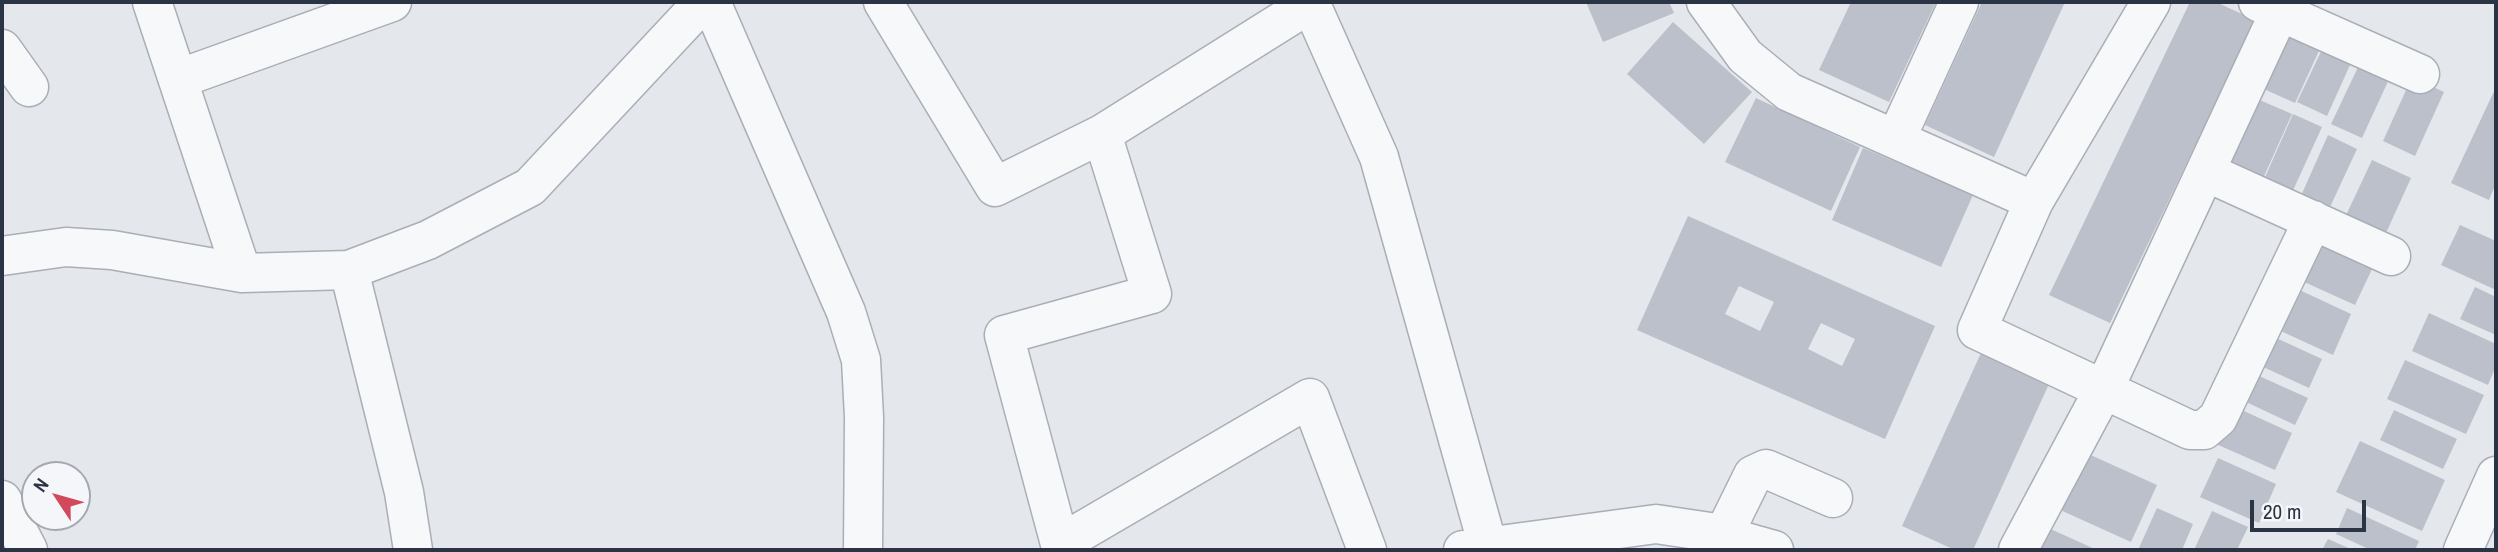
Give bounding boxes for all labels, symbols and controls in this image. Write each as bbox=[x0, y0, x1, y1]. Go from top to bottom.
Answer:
north arrow bbox=[21, 461, 91, 531]
text: N bbox=[27, 473, 54, 497]
scale bar bbox=[2253, 486, 2368, 530]
text: 20 m bbox=[2263, 497, 2301, 526]

